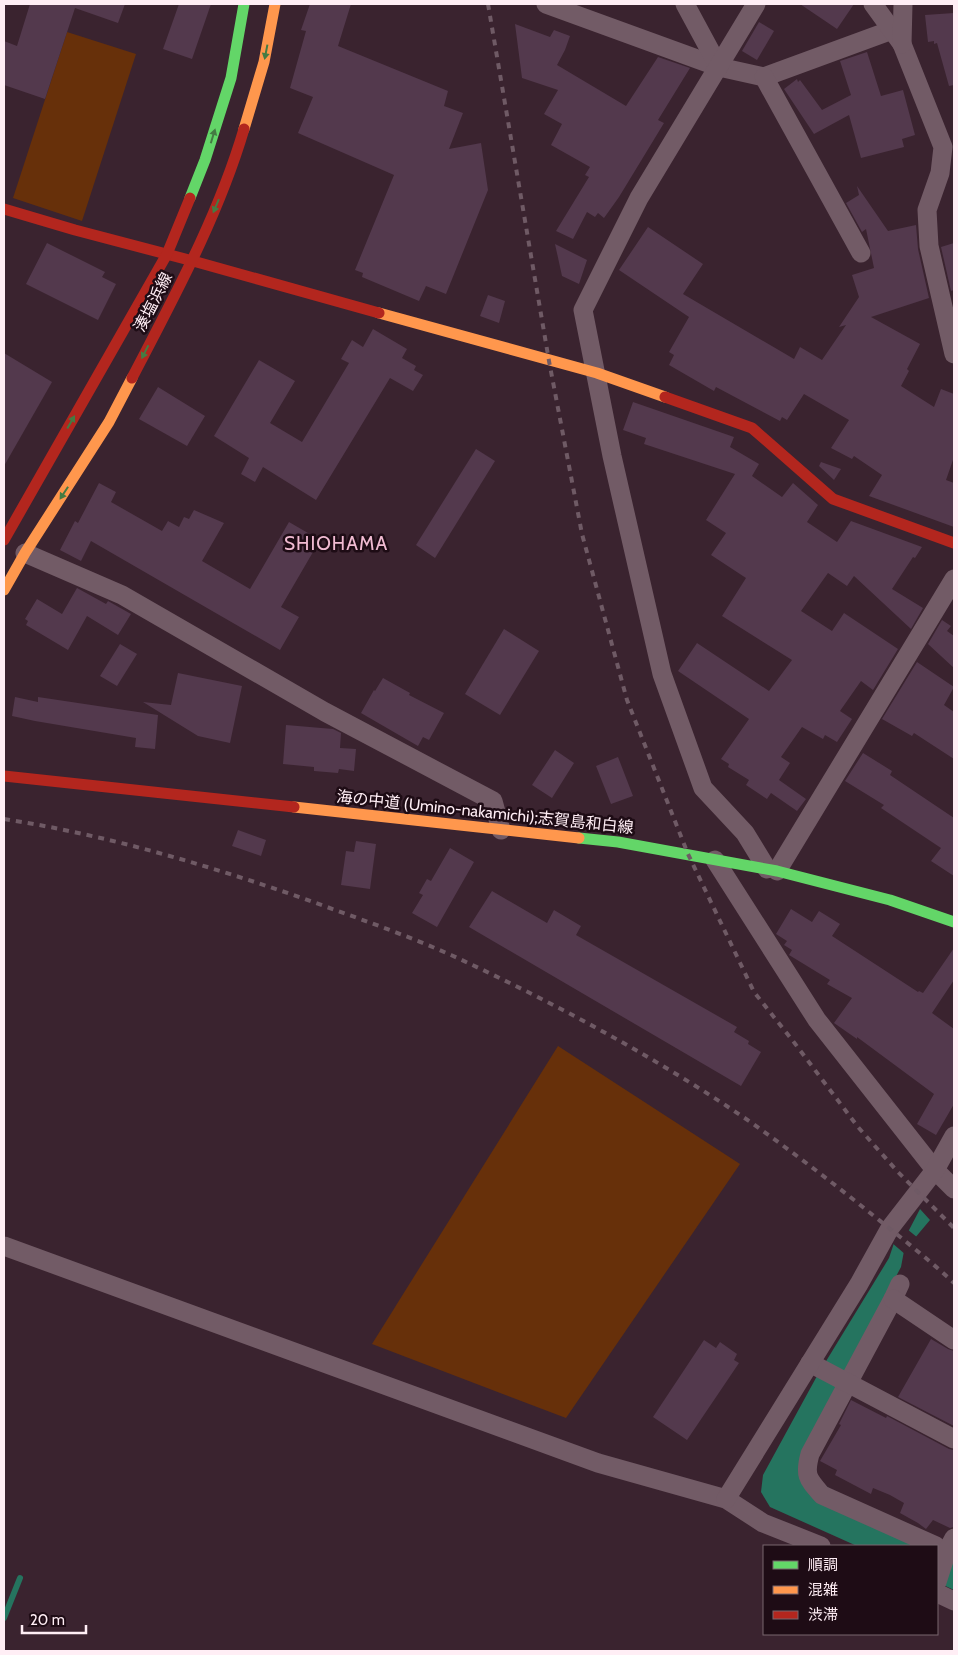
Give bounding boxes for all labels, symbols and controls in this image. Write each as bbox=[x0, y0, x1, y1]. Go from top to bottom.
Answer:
one-way arrow bbox=[261, 44, 269, 60]
one-way arrow bbox=[209, 128, 217, 143]
one-way arrow bbox=[211, 199, 219, 213]
street label: 湊塩浜線 bbox=[130, 269, 176, 335]
one-way arrow bbox=[141, 345, 149, 359]
one-way arrow bbox=[67, 415, 76, 429]
one-way arrow bbox=[59, 486, 68, 499]
district label: SHIOHAMA bbox=[284, 532, 388, 555]
street label: 海の中道 (Umino-nakamichi);志賀島和白線 bbox=[336, 787, 634, 837]
legend bbox=[763, 1545, 938, 1635]
text: 順調 bbox=[808, 1556, 838, 1574]
text: 混雑 bbox=[808, 1581, 838, 1599]
scale bar bbox=[22, 1602, 86, 1634]
text: 渋滞 bbox=[808, 1606, 838, 1624]
text: 20 m bbox=[30, 1611, 65, 1629]

